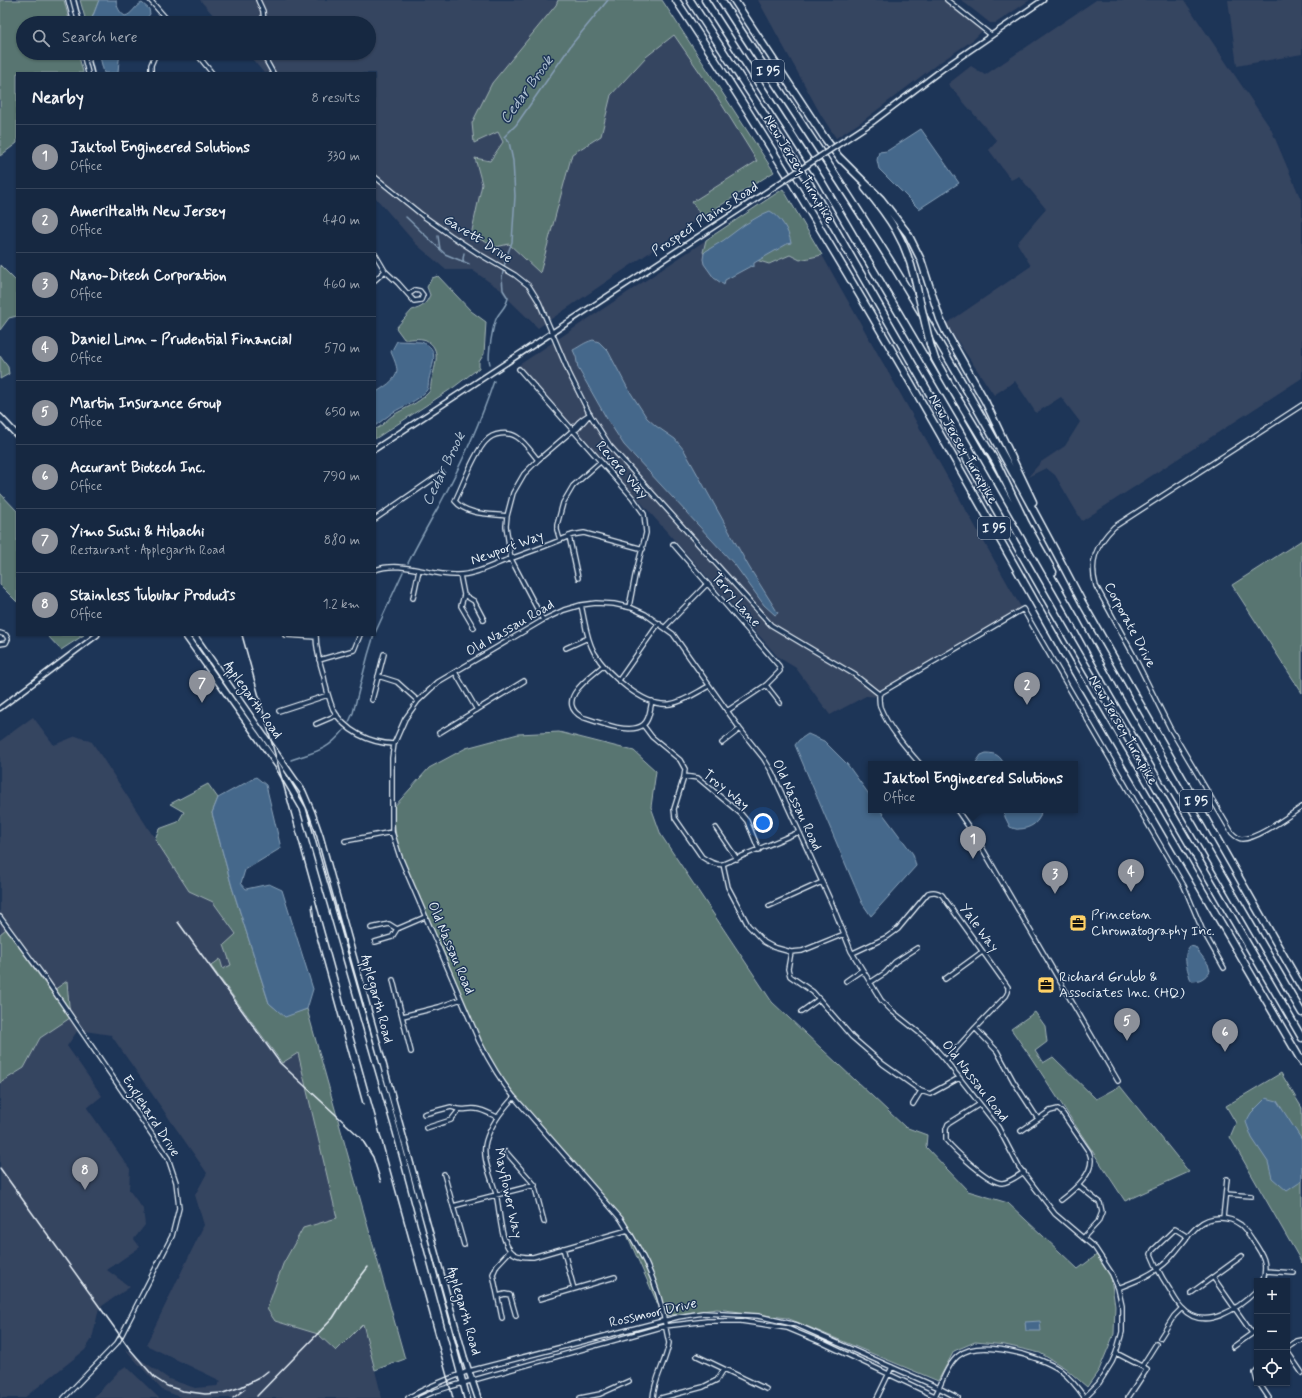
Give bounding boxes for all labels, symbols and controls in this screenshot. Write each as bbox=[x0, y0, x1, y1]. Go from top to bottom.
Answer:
search box bbox=[16, 16, 376, 60]
icon: search bbox=[30, 27, 52, 49]
text: Search here bbox=[62, 28, 138, 48]
water label: Cedar Brook bbox=[496, 51, 559, 128]
road number: I 95 bbox=[752, 60, 784, 82]
text: Nearby bbox=[32, 87, 84, 109]
text: 8 results bbox=[312, 90, 360, 107]
street label: New Jersey Turnpike bbox=[759, 111, 839, 227]
text: Jaktool Engineered Solutions bbox=[70, 138, 250, 158]
text: 1 bbox=[42, 148, 48, 165]
text: 330 m bbox=[327, 148, 360, 165]
text: Office bbox=[70, 158, 102, 175]
street label: Prospect Plains Road bbox=[648, 178, 762, 260]
text: AmeriHealth New Jersey bbox=[70, 202, 226, 222]
street label: Gavett Drive bbox=[440, 211, 516, 267]
text: 2 bbox=[42, 212, 48, 229]
text: 440 m bbox=[323, 212, 360, 229]
text: Office bbox=[70, 222, 102, 239]
text: Nano-Ditech Corporation bbox=[70, 266, 227, 286]
text: 3 bbox=[42, 276, 48, 293]
text: 460 m bbox=[324, 276, 360, 293]
text: Office bbox=[70, 286, 102, 303]
text: Daniel Linn - Prudential Financial bbox=[70, 330, 292, 350]
text: 4 bbox=[41, 340, 49, 357]
text: 570 m bbox=[324, 340, 360, 357]
text: Office bbox=[70, 350, 102, 367]
street label: New Jersey Turnpike bbox=[924, 391, 1002, 508]
text: Martin Insurance Group bbox=[70, 394, 222, 414]
text: 5 bbox=[41, 404, 49, 421]
text: 650 m bbox=[325, 404, 360, 421]
text: Office bbox=[70, 414, 102, 431]
water label: Cedar Brook bbox=[418, 428, 471, 509]
street label: Revere Way bbox=[592, 437, 652, 503]
text: Accurant Biotech Inc. bbox=[70, 458, 205, 478]
text: 6 bbox=[42, 468, 48, 485]
text: 790 m bbox=[323, 468, 360, 485]
text: Office bbox=[70, 478, 102, 495]
road number: I 95 bbox=[978, 517, 1010, 539]
text: Yimo Sushi & Hibachi bbox=[70, 522, 204, 542]
street label: Newport Way bbox=[468, 527, 546, 569]
text: 7 bbox=[41, 532, 49, 549]
text: 880 m bbox=[324, 532, 360, 549]
text: Restaurant · Applegarth Road bbox=[70, 542, 225, 559]
street label: Terry Lane bbox=[707, 569, 765, 631]
street label: Corporate Drive bbox=[1100, 579, 1160, 671]
text: Stainless Tubular Products bbox=[70, 586, 235, 606]
street label: Old Nassau Road bbox=[463, 595, 557, 661]
text: 8 bbox=[41, 596, 49, 613]
text: 1.2 km bbox=[323, 596, 360, 613]
text: Office bbox=[70, 606, 102, 623]
street label: Applegarth Road bbox=[219, 658, 287, 743]
pin: 7 bbox=[189, 670, 215, 703]
pin: 2 bbox=[1014, 672, 1040, 705]
street label: New Jersey Turnpike bbox=[1084, 672, 1162, 789]
street label: Old Nassau Road bbox=[768, 756, 826, 854]
popup bbox=[868, 761, 1078, 813]
street label: Troy Way bbox=[699, 766, 753, 814]
text: Jaktool Engineered Solutions bbox=[883, 769, 1063, 789]
text: Office bbox=[883, 789, 915, 806]
road number: I 95 bbox=[1180, 790, 1212, 812]
your location bbox=[753, 813, 773, 833]
pin: 1 bbox=[960, 826, 986, 859]
pin: 4 bbox=[1118, 859, 1144, 892]
pin: 3 bbox=[1042, 861, 1068, 894]
street label: Old Nassau Road bbox=[423, 899, 479, 997]
street label: Yale Way bbox=[955, 900, 1003, 956]
place label: Princeton Chromatography Inc. bbox=[1091, 906, 1215, 941]
office icon: Princeton Chromatography Inc. bbox=[1068, 913, 1088, 933]
street label: Applegarth Road bbox=[356, 953, 397, 1046]
place label: Richard Grubb & Associates Inc. (HQ) bbox=[1059, 968, 1185, 1002]
office icon: Richard Grubb & Associates Inc. (HQ) bbox=[1036, 975, 1056, 995]
pin: 5 bbox=[1114, 1008, 1140, 1041]
pin: 6 bbox=[1212, 1019, 1238, 1052]
street label: Old Nassau Road bbox=[937, 1036, 1013, 1126]
street label: Englehard Drive bbox=[116, 1072, 184, 1161]
street label: Mayflower Way bbox=[490, 1146, 526, 1240]
pin: 8 bbox=[72, 1157, 98, 1190]
street label: Applegarth Road bbox=[442, 1265, 485, 1358]
map controls bbox=[1254, 1278, 1290, 1386]
button: + bbox=[1254, 1278, 1290, 1314]
street label: Rossmoor Drive bbox=[607, 1294, 699, 1332]
button: − bbox=[1254, 1314, 1290, 1350]
button: locate bbox=[1254, 1350, 1290, 1386]

